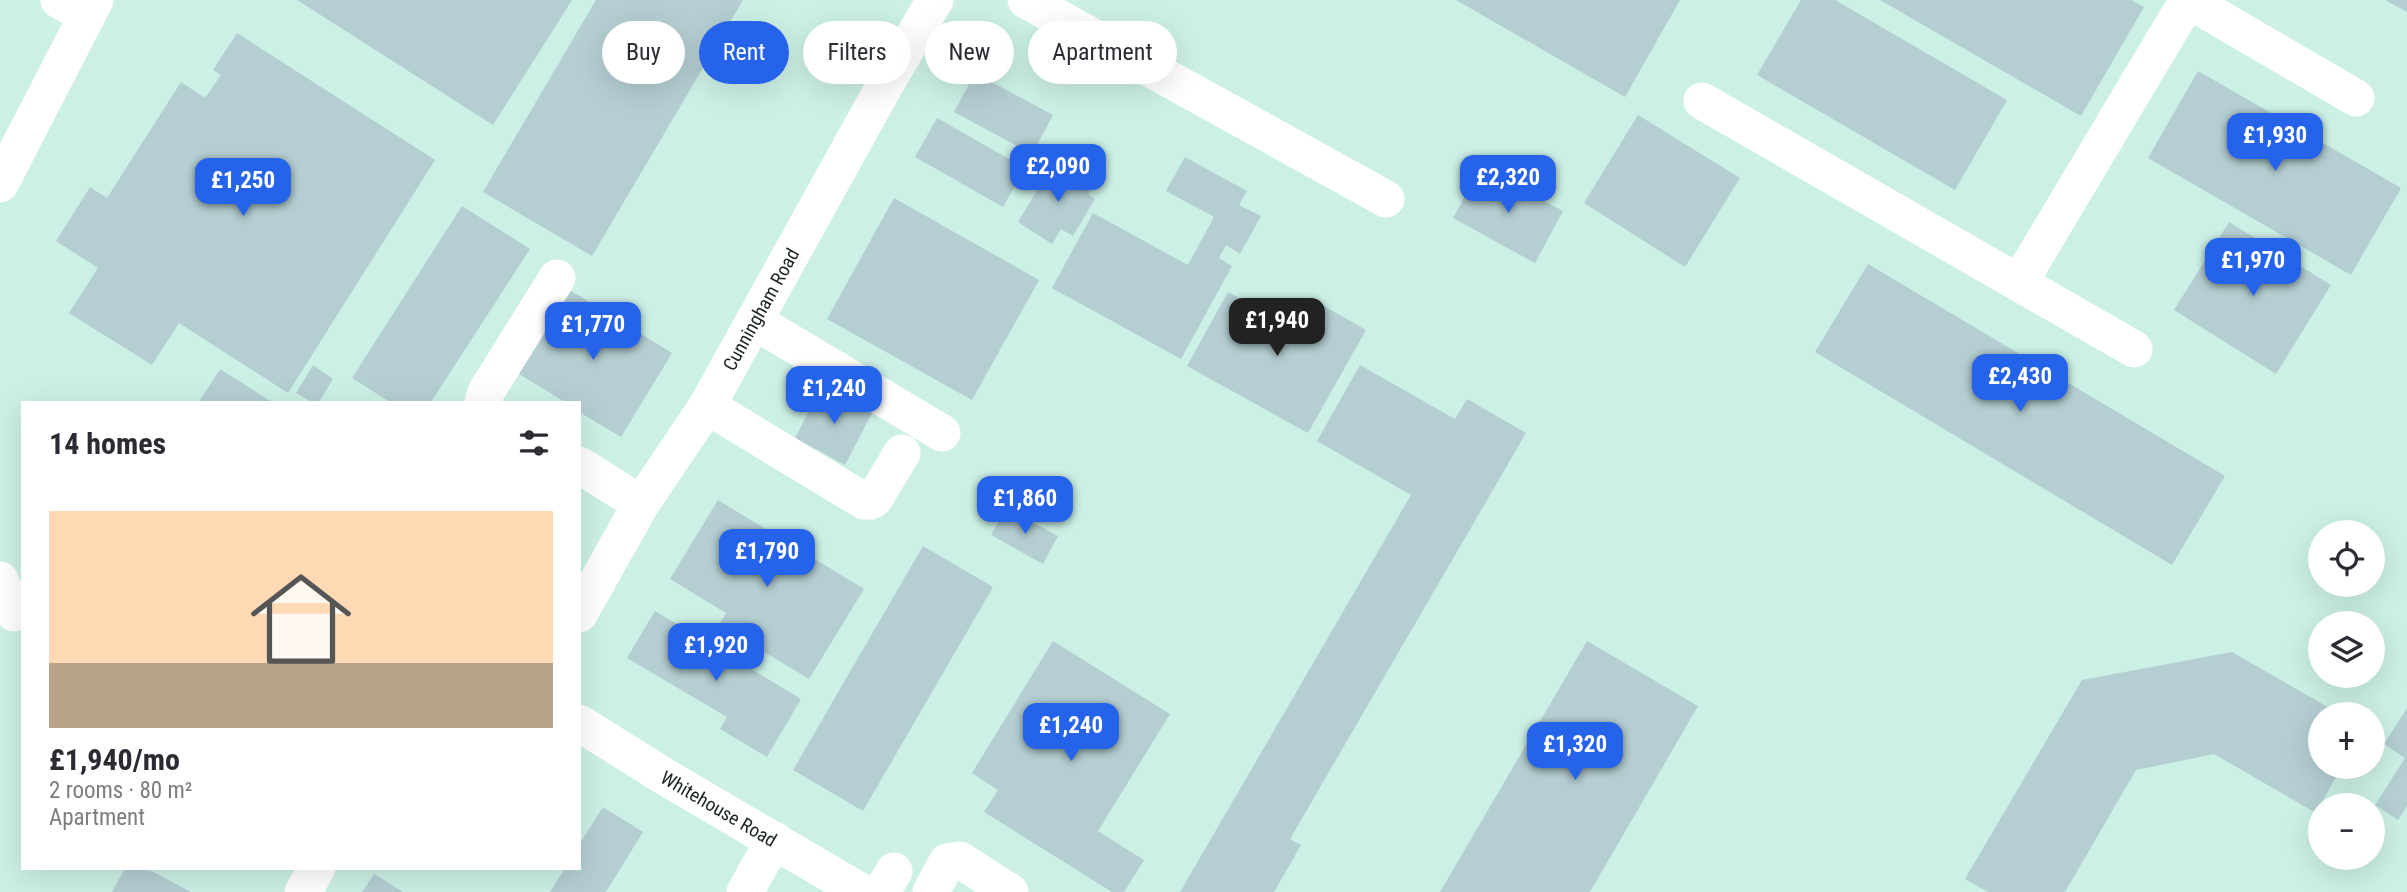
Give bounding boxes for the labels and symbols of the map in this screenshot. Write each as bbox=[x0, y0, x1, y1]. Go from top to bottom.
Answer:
pin: £1,930 bbox=[2218, 114, 2332, 173]
pin: £2,090 bbox=[1001, 144, 1115, 204]
pin: £2,320 bbox=[1451, 156, 1565, 215]
pin: £1,250 bbox=[186, 158, 300, 218]
pin: £1,970 bbox=[2196, 238, 2310, 298]
street label: Cunningham Road bbox=[717, 244, 804, 375]
pin: £1,940 bbox=[1220, 298, 1334, 358]
pin: £1,770 bbox=[536, 302, 650, 362]
pin: £2,430 bbox=[1963, 354, 2077, 414]
pin: £1,240 bbox=[777, 366, 891, 426]
pin: £1,860 bbox=[968, 476, 1082, 536]
pin: £1,790 bbox=[710, 530, 824, 589]
pin: £1,920 bbox=[659, 624, 773, 683]
pin: £1,240 bbox=[1014, 704, 1128, 763]
pin: £1,320 bbox=[1518, 722, 1632, 782]
street label: Whitehouse Road bbox=[657, 765, 781, 851]

